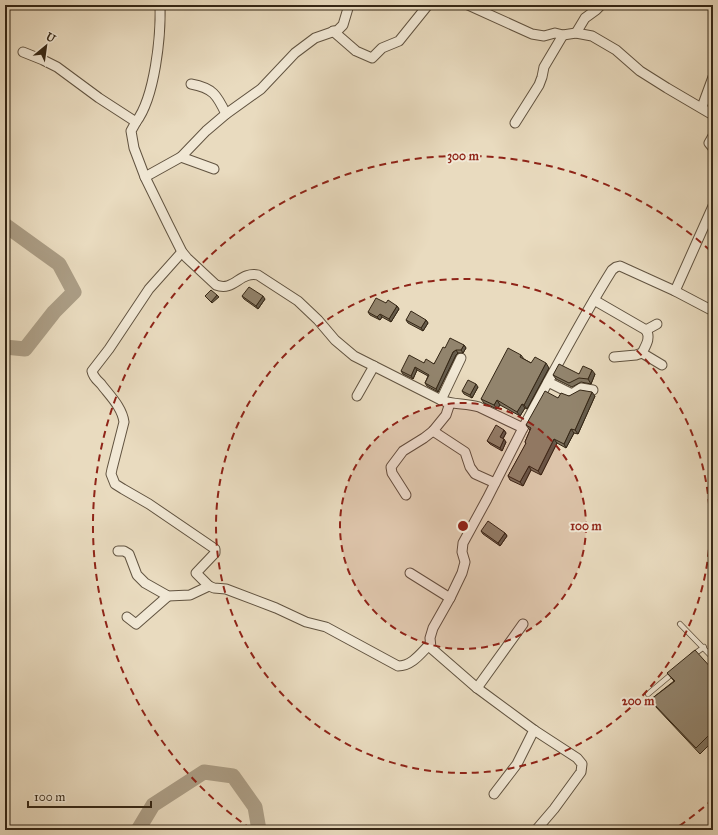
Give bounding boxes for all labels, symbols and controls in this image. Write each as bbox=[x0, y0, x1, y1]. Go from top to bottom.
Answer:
north arrow bbox=[26, 26, 66, 66]
text: U bbox=[44, 30, 58, 46]
text: 300 m bbox=[447, 149, 480, 164]
centre of rings bbox=[456, 519, 470, 533]
text: 100 m bbox=[570, 519, 603, 533]
text: 200 m bbox=[622, 694, 655, 708]
scale bar bbox=[28, 783, 151, 809]
text: 100 m bbox=[34, 790, 65, 804]

